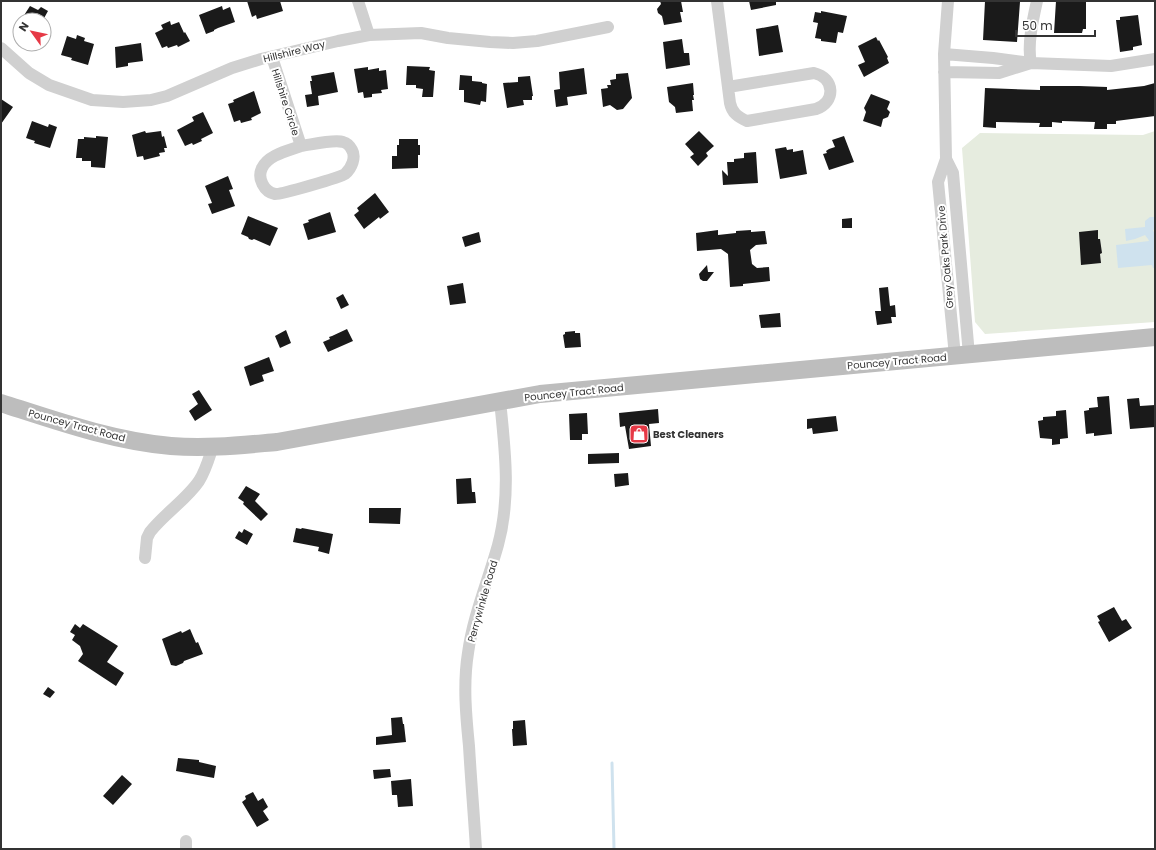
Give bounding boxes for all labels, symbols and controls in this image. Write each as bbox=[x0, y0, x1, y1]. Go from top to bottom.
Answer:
north arrow bbox=[12, 12, 52, 52]
scale bar bbox=[1016, 12, 1095, 38]
text: 50 m bbox=[1022, 17, 1053, 34]
text: N bbox=[15, 19, 33, 34]
street label: Hillshire Way bbox=[262, 36, 327, 66]
street label: Hillshire Circle bbox=[268, 67, 303, 138]
street label: Grey Oaks Park Drive bbox=[934, 205, 957, 309]
street label: Pouncey Tract Road bbox=[847, 350, 947, 373]
street label: Pouncey Tract Road bbox=[524, 380, 624, 405]
street label: Pouncey Tract Road bbox=[27, 405, 127, 446]
shop icon: Best Cleaners bbox=[628, 423, 650, 445]
place label: Best Cleaners bbox=[653, 427, 724, 442]
street label: Perrywinkle Road bbox=[464, 558, 501, 644]

